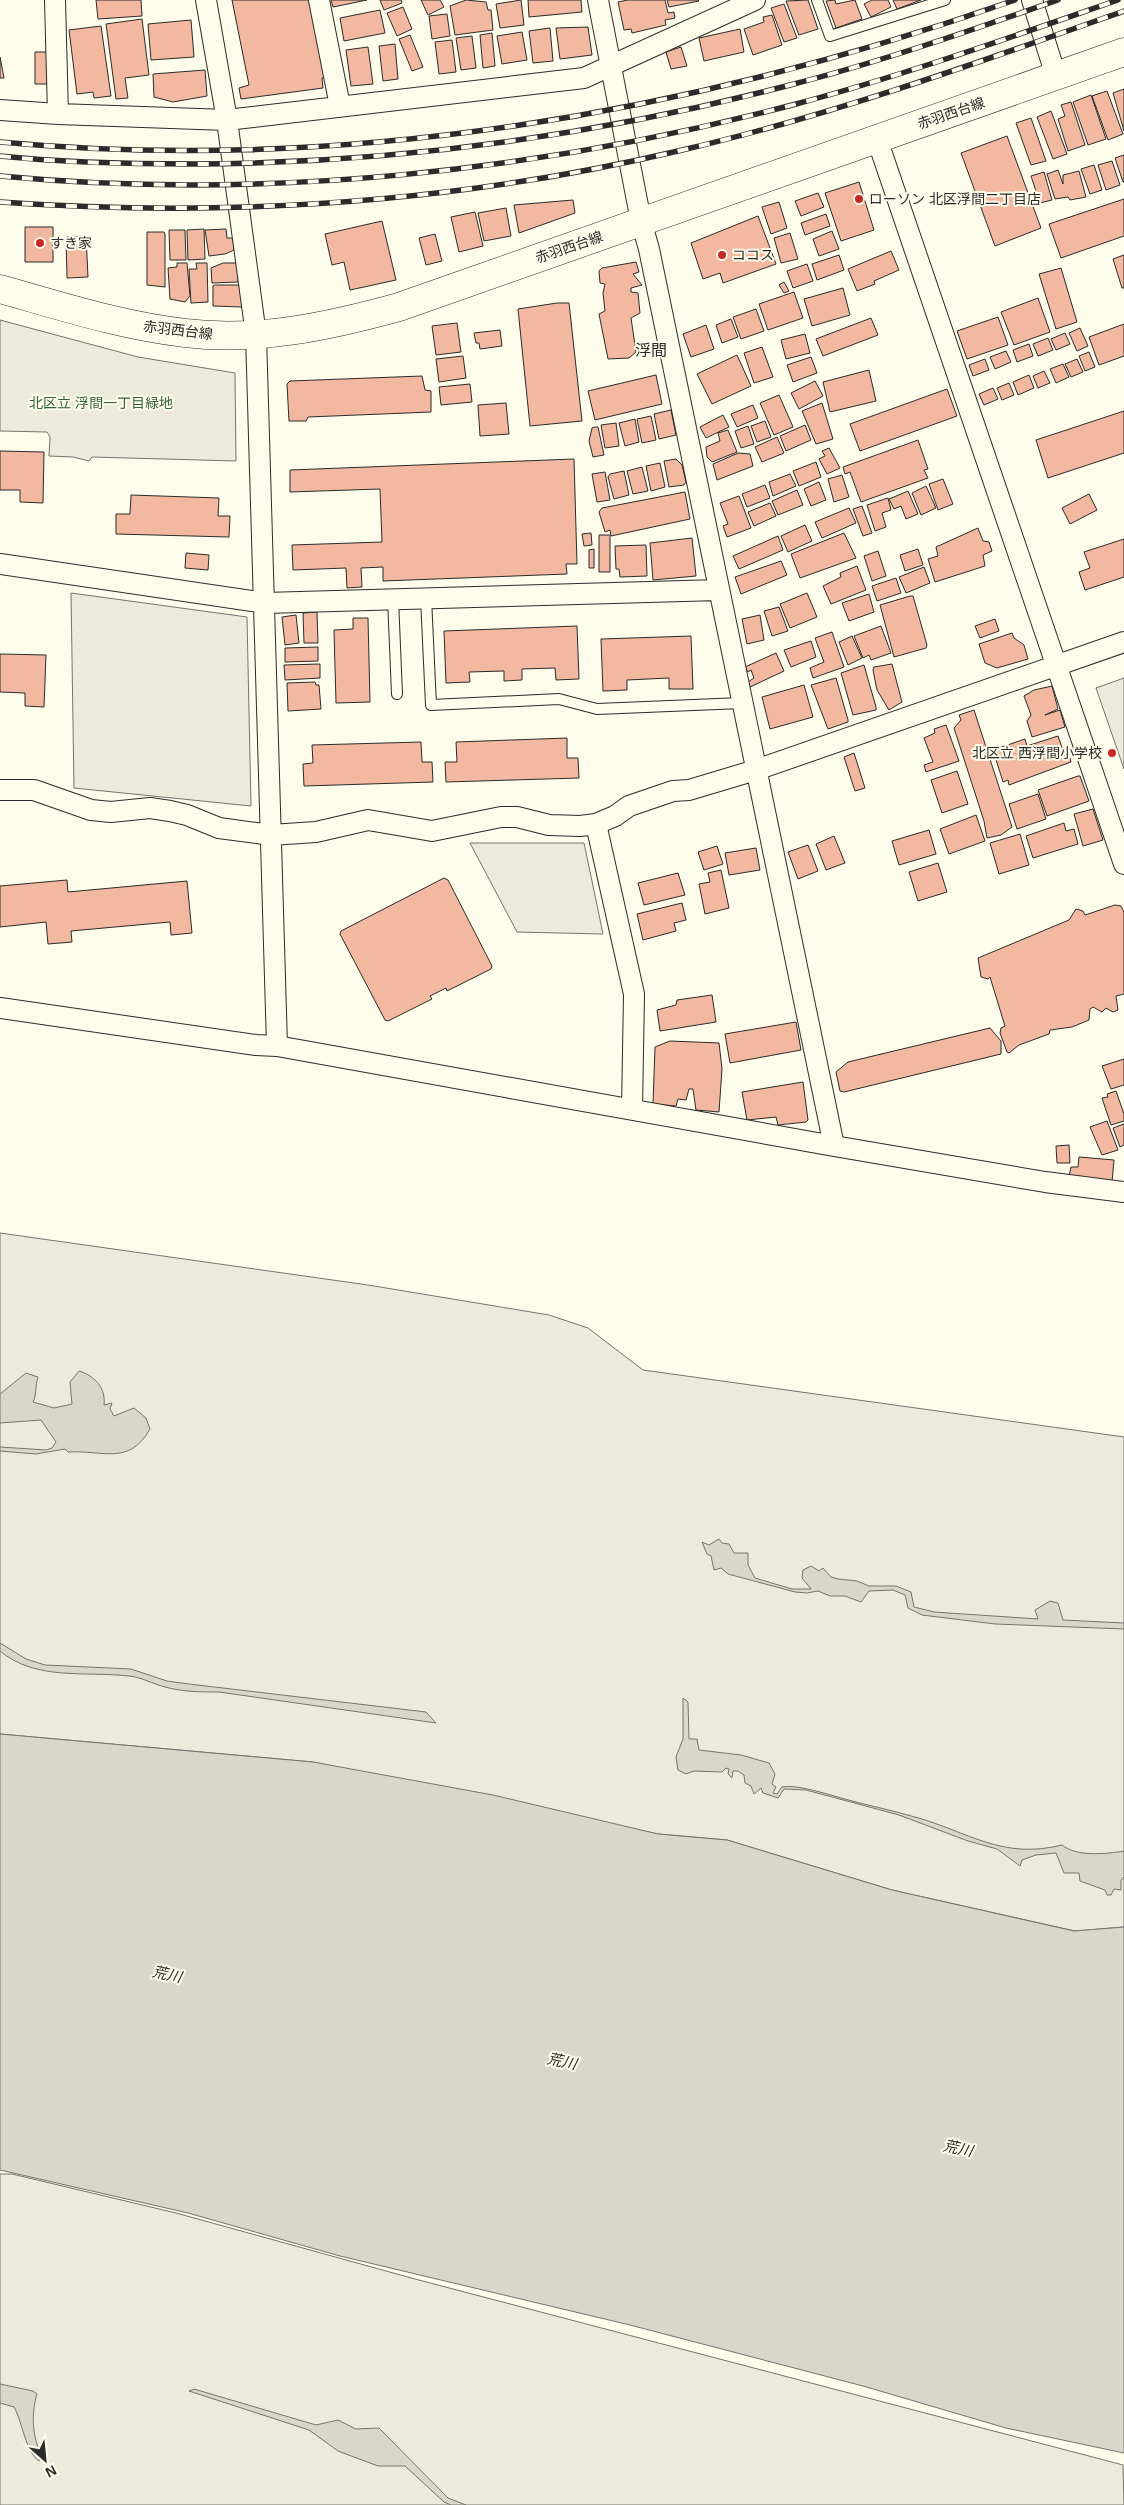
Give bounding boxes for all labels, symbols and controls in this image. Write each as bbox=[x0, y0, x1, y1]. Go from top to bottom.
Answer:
street label: 赤羽西台線 bbox=[915, 94, 987, 132]
place label: ローソン 北区浮間二丁目店 bbox=[869, 191, 1041, 207]
marker: ローソン 北区浮間二丁目店 bbox=[853, 193, 865, 205]
street label: 赤羽西台線 bbox=[533, 228, 605, 266]
place label: すき家 bbox=[50, 235, 92, 251]
marker: すき家 bbox=[34, 237, 46, 249]
place label: ココス bbox=[732, 247, 774, 263]
marker: ココス bbox=[716, 249, 728, 261]
street label: 赤羽西台線 bbox=[142, 318, 214, 342]
district label: 浮間 bbox=[635, 342, 667, 359]
park label: 北区立 浮間一丁目緑地 bbox=[29, 395, 173, 411]
place label: 北区立 西浮間小学校 bbox=[972, 745, 1102, 761]
marker: 北区立 西浮間小学校 bbox=[1106, 747, 1118, 759]
water label: 荒川 bbox=[151, 1963, 185, 1986]
water label: 荒川 bbox=[546, 2050, 580, 2073]
water label: 荒川 bbox=[942, 2137, 976, 2160]
north arrow bbox=[20, 2435, 70, 2485]
text: N bbox=[43, 2462, 59, 2481]

